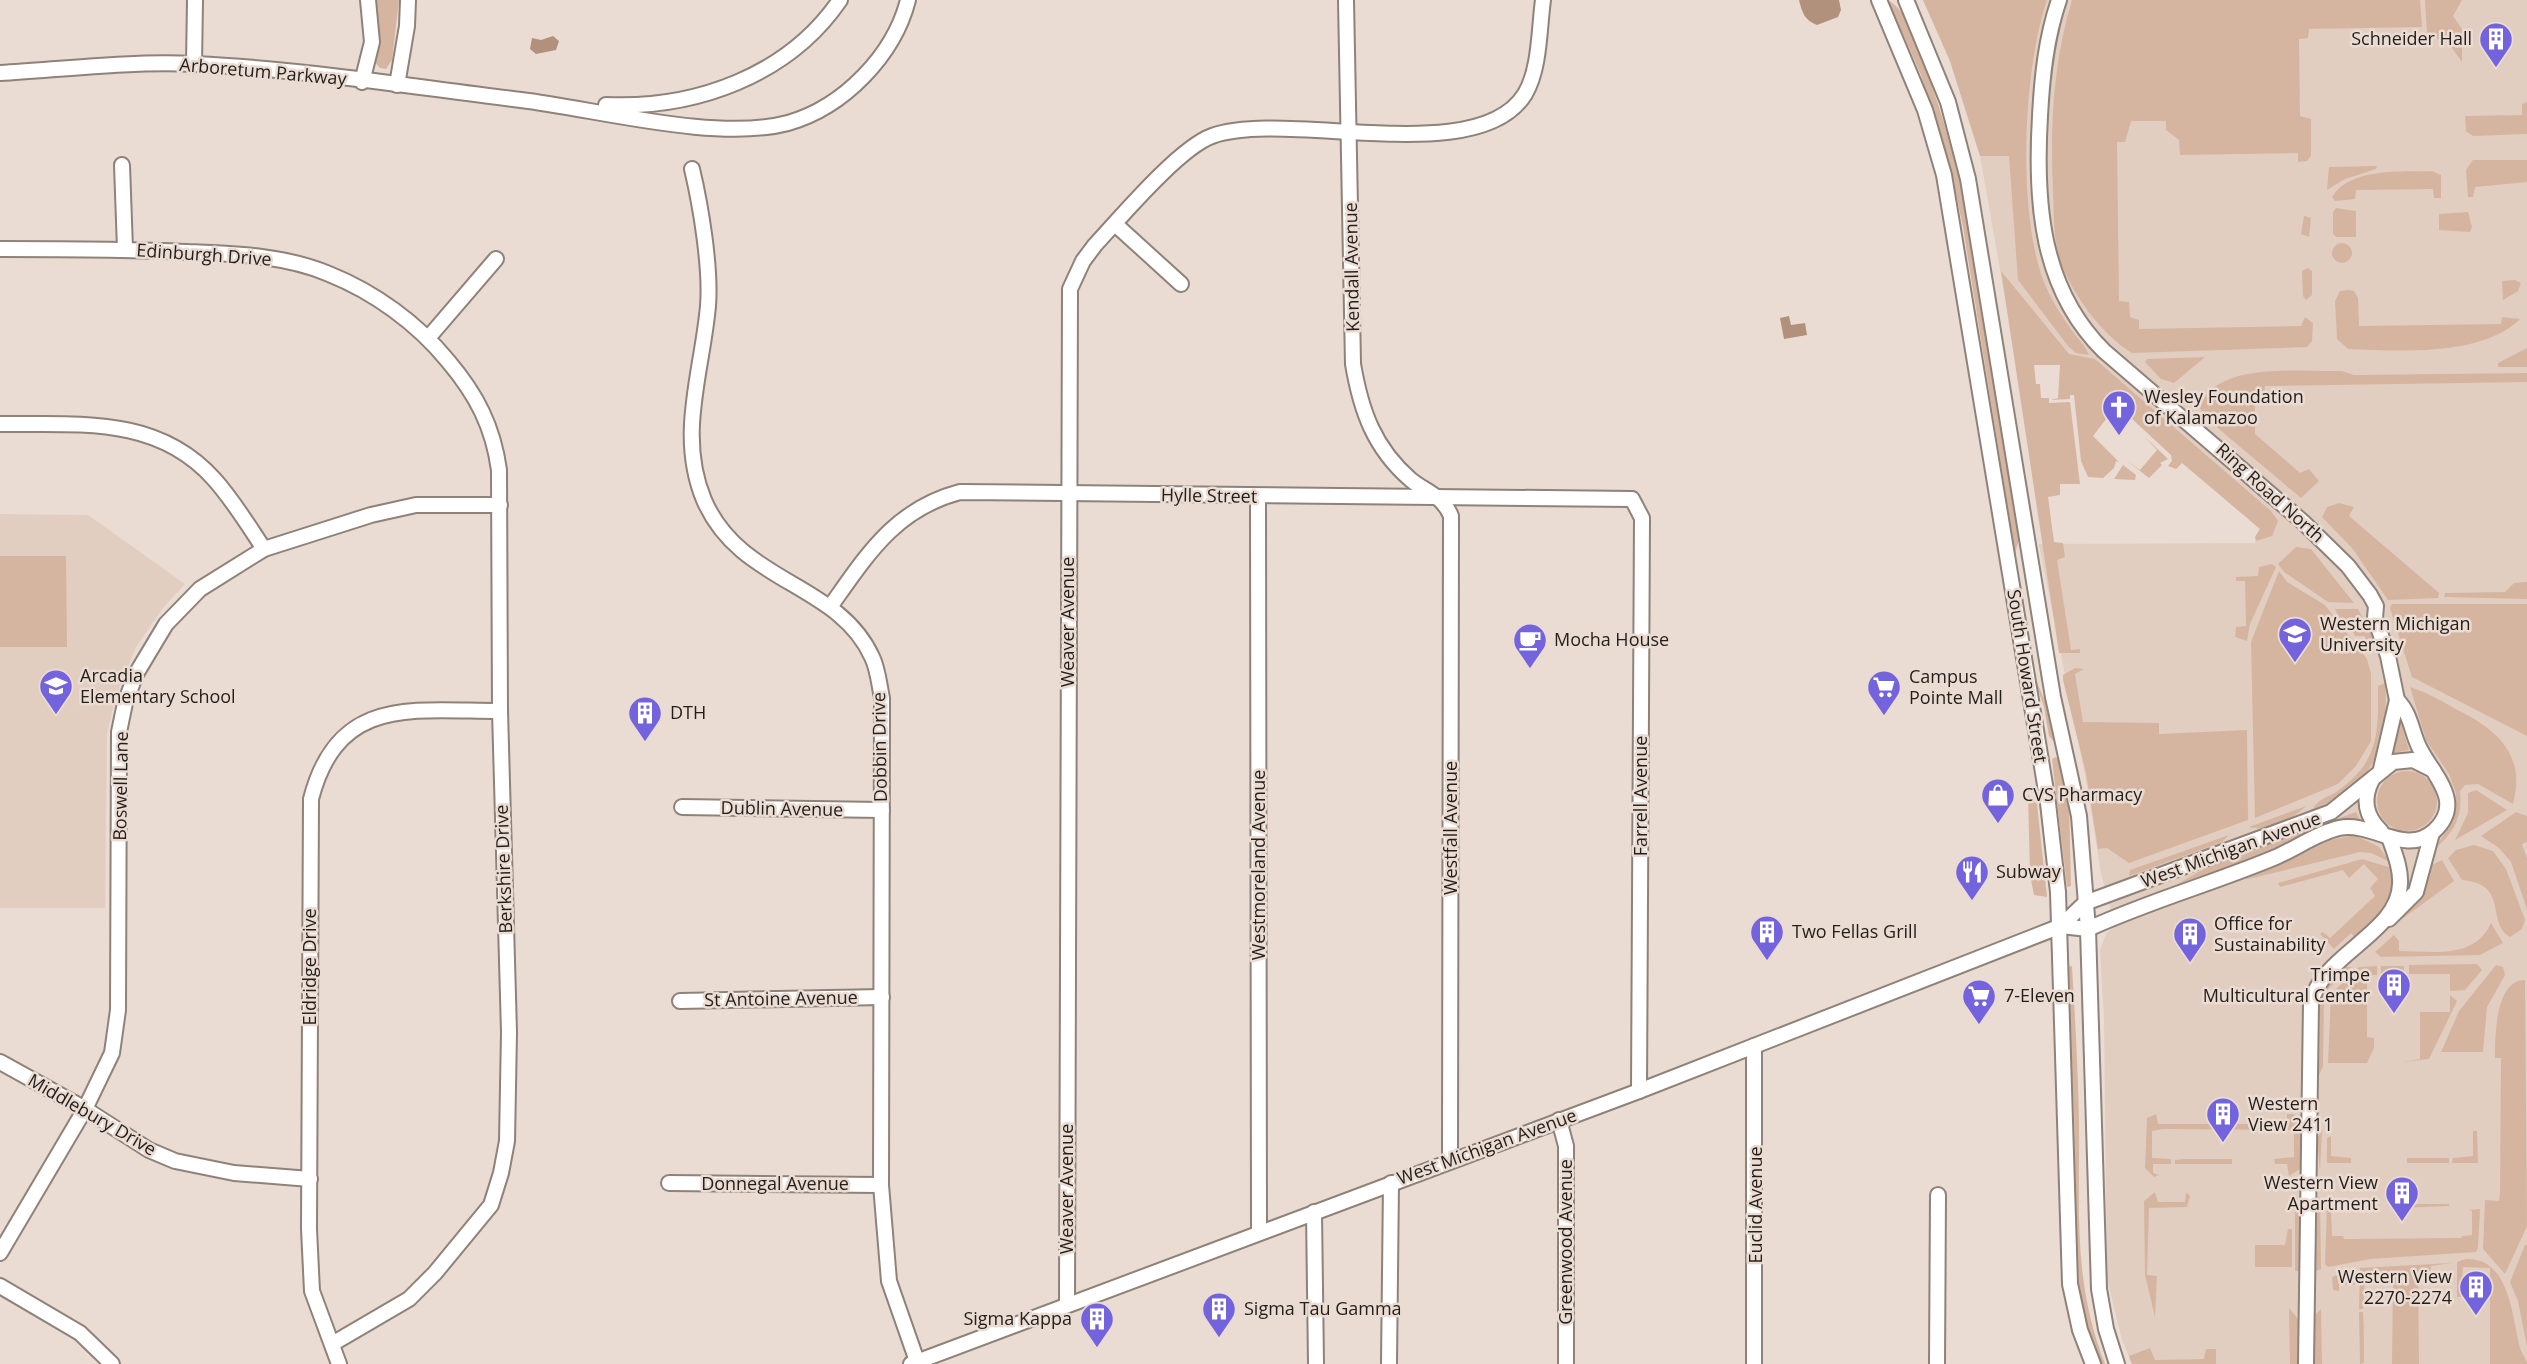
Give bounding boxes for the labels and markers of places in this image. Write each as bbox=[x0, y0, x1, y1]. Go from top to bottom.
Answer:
building icon: Schneider Hall bbox=[2477, 20, 2515, 69]
place label: Schneider Hall bbox=[2351, 26, 2472, 50]
place label: Wesley Foundation of Kalamazoo bbox=[2144, 384, 2304, 429]
church icon: Wesley Foundation of Kalamazoo bbox=[2100, 388, 2138, 437]
place label: Western Michigan University bbox=[2320, 611, 2471, 656]
school or university icon: Western Michigan University bbox=[2276, 615, 2314, 664]
cafe icon: Mocha House bbox=[1511, 621, 1549, 670]
place label: Mocha House bbox=[1554, 627, 1669, 651]
place label: Arcadia Elementary School bbox=[80, 663, 236, 708]
place label: Campus Pointe Mall bbox=[1909, 664, 2003, 709]
school or university icon: Arcadia Elementary School bbox=[37, 667, 75, 716]
supermarket icon: Campus Pointe Mall bbox=[1865, 668, 1903, 717]
building icon: DTH bbox=[626, 694, 664, 743]
place label: DTH bbox=[670, 700, 706, 724]
shop icon: CVS Pharmacy bbox=[1979, 776, 2017, 825]
place label: CVS Pharmacy bbox=[2022, 782, 2143, 806]
restaurant icon: Subway bbox=[1953, 853, 1991, 902]
place label: Subway bbox=[1996, 859, 2062, 883]
place label: Office for Sustainability bbox=[2214, 911, 2327, 956]
building icon: Two Fellas Grill bbox=[1748, 913, 1786, 962]
building icon: Office for Sustainability bbox=[2171, 915, 2209, 964]
place label: Two Fellas Grill bbox=[1792, 919, 1917, 943]
place label: Trimpe Multicultural Center bbox=[2203, 962, 2371, 1007]
building icon: Trimpe Multicultural Center bbox=[2375, 966, 2413, 1015]
supermarket icon: 7-Eleven bbox=[1960, 977, 1998, 1026]
place label: 7-Eleven bbox=[2004, 983, 2075, 1007]
place label: Western View 2411 bbox=[2248, 1091, 2333, 1136]
building icon: Western View 2411 bbox=[2204, 1095, 2242, 1144]
place label: Western View Apartment bbox=[2264, 1170, 2378, 1215]
building icon: Western View Apartment bbox=[2383, 1174, 2421, 1223]
place label: Western View 2270-2274 bbox=[2338, 1264, 2452, 1309]
building icon: Western View 2270-2274 bbox=[2457, 1268, 2495, 1317]
building icon: Sigma Tau Gamma bbox=[1200, 1290, 1238, 1339]
place label: Sigma Tau Gamma bbox=[1244, 1296, 1402, 1320]
building icon: Sigma Kappa bbox=[1078, 1300, 1116, 1349]
place label: Sigma Kappa bbox=[963, 1306, 1072, 1330]

